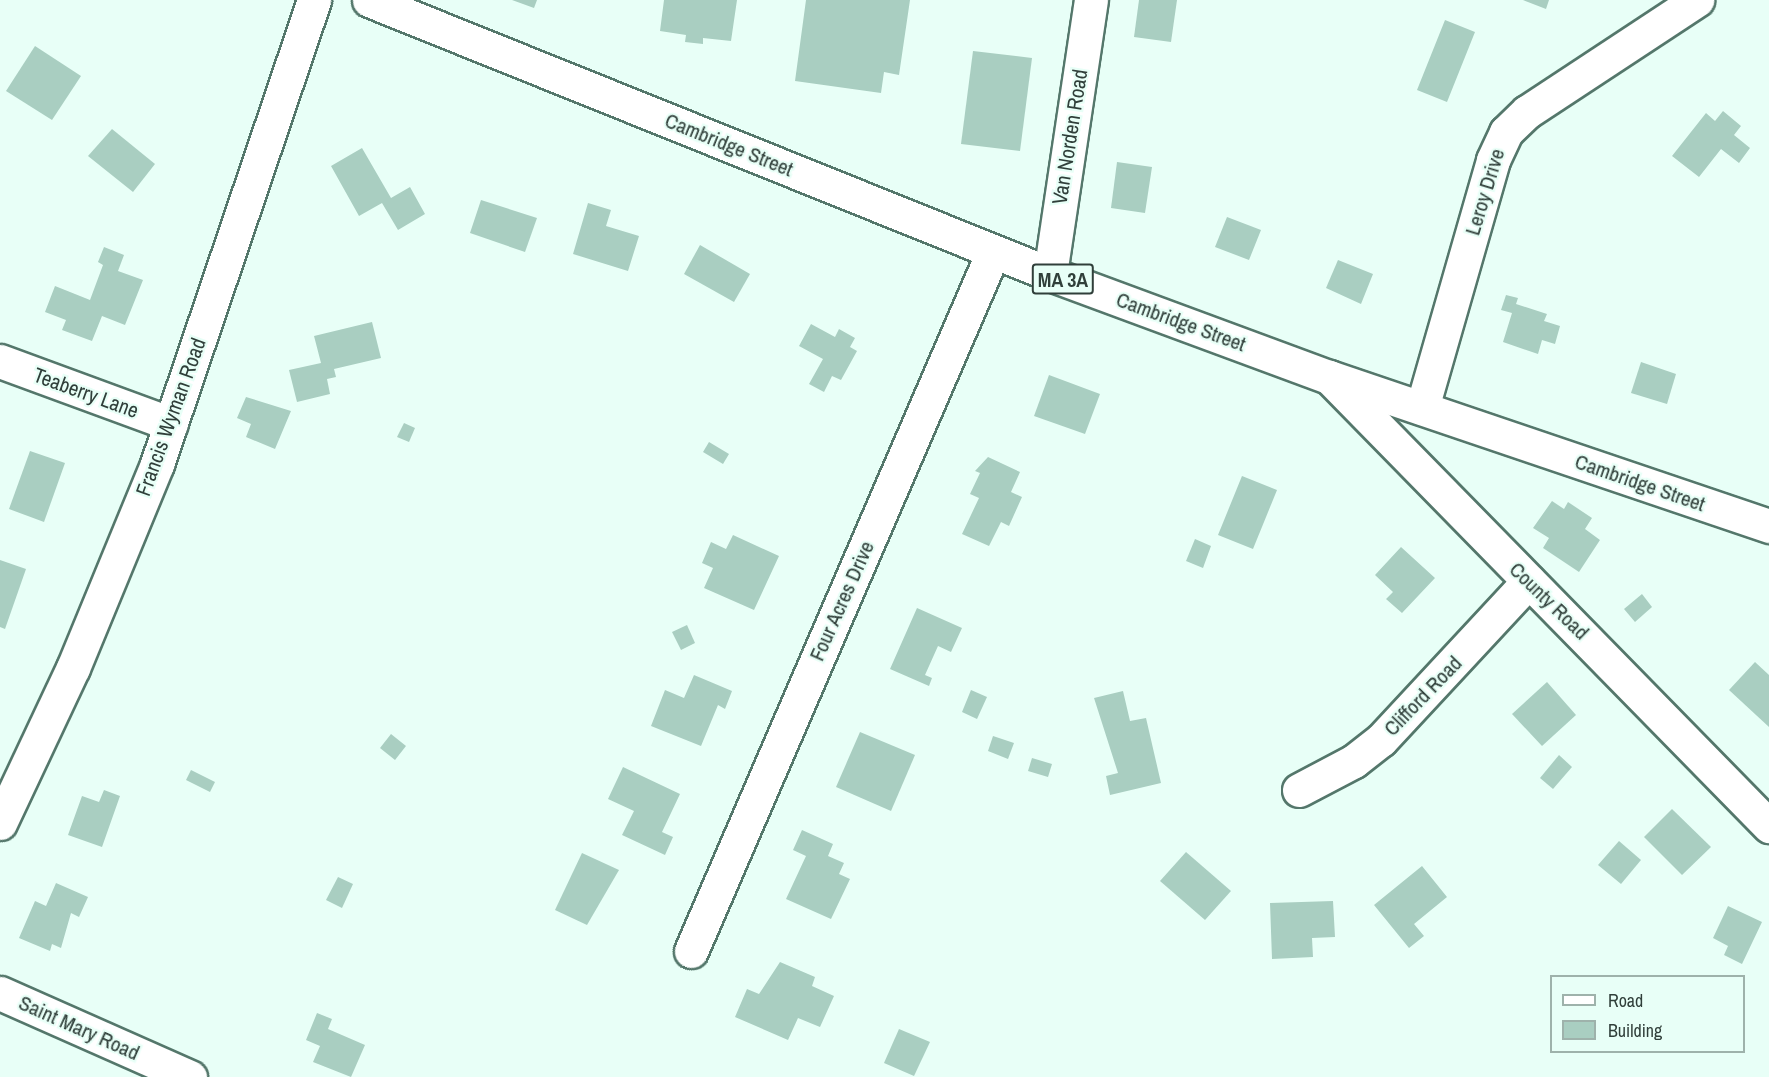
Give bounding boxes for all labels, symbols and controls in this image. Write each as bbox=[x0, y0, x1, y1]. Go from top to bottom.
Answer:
street label: Van Norden Road bbox=[1047, 68, 1093, 206]
street label: Cambridge Street bbox=[661, 108, 797, 182]
street label: Leroy Drive bbox=[1460, 146, 1510, 238]
road number: MA 3A bbox=[1030, 262, 1096, 296]
street label: Cambridge Street bbox=[1113, 287, 1249, 357]
street label: Francis Wyman Road bbox=[131, 335, 211, 499]
street label: Teaberry Lane bbox=[30, 362, 142, 424]
street label: Cambridge Street bbox=[1572, 449, 1708, 517]
street label: Four Acres Drive bbox=[804, 537, 880, 665]
street label: County Road bbox=[1504, 557, 1594, 645]
street label: Clifford Road bbox=[1379, 651, 1467, 741]
legend bbox=[1550, 975, 1745, 1053]
text: Road bbox=[1608, 988, 1643, 1013]
street label: Saint Mary Road bbox=[15, 990, 143, 1066]
text: Building bbox=[1608, 1018, 1662, 1043]

